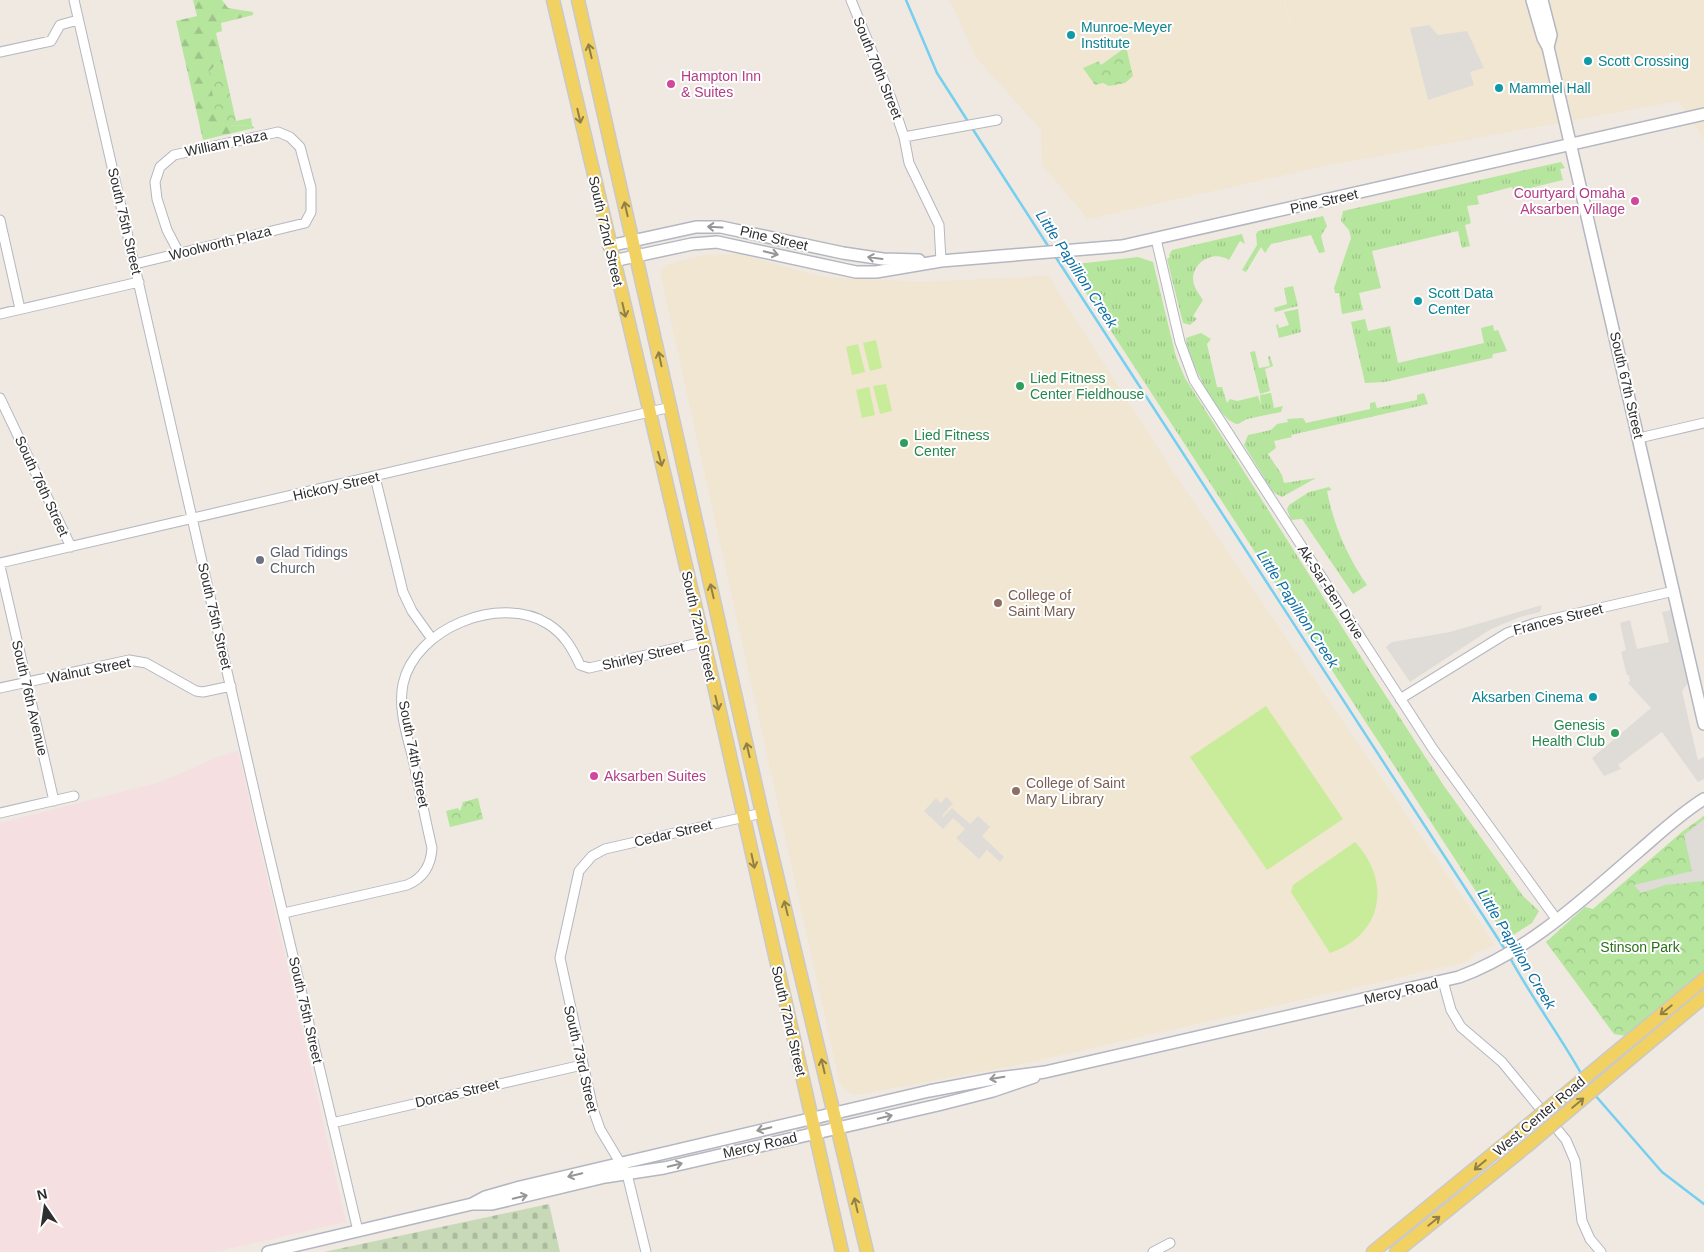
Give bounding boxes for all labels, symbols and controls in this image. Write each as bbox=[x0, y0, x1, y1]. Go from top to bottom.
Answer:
street label: South 70th Street bbox=[850, 14, 906, 122]
place label: Munroe-Meyer Institute bbox=[1081, 19, 1172, 51]
marker: Munroe-Meyer Institute bbox=[1065, 29, 1077, 41]
one-way arrow bbox=[585, 43, 594, 59]
place label: Scott Crossing bbox=[1598, 53, 1689, 69]
marker: Scott Crossing bbox=[1582, 55, 1594, 67]
place label: Hampton Inn & Suites bbox=[681, 68, 761, 100]
marker: Hampton Inn & Suites bbox=[665, 78, 677, 90]
place label: Mammel Hall bbox=[1509, 80, 1591, 96]
marker: Mammel Hall bbox=[1493, 82, 1505, 94]
one-way arrow bbox=[575, 107, 584, 123]
street label: William Plaza bbox=[183, 126, 269, 160]
street label: South 75th Street bbox=[105, 166, 145, 276]
street label: South 72nd Street bbox=[586, 174, 627, 288]
street label: Pine Street bbox=[1288, 185, 1360, 217]
place label: Courtyard Omaha Aksarben Village bbox=[1514, 185, 1625, 217]
marker: Courtyard Omaha Aksarben Village bbox=[1629, 195, 1641, 207]
one-way arrow bbox=[621, 201, 631, 217]
water label: Little Papillion Creek bbox=[1033, 207, 1122, 332]
one-way arrow bbox=[707, 222, 724, 232]
street label: Pine Street bbox=[738, 222, 810, 254]
street label: Woolworth Plaza bbox=[167, 223, 273, 263]
one-way arrow bbox=[762, 249, 778, 258]
one-way arrow bbox=[867, 252, 883, 262]
place label: Scott Data Center bbox=[1428, 285, 1494, 317]
marker: Scott Data Center bbox=[1412, 295, 1424, 307]
one-way arrow bbox=[620, 302, 629, 318]
street label: South 67th Street bbox=[1607, 330, 1647, 440]
one-way arrow bbox=[655, 352, 665, 368]
place label: Lied Fitness Center Fieldhouse bbox=[1030, 370, 1145, 402]
marker: Lied Fitness Center Fieldhouse bbox=[1014, 380, 1026, 392]
place label: Lied Fitness Center bbox=[914, 427, 989, 459]
street label: South 76th Street bbox=[12, 433, 72, 539]
marker: Lied Fitness Center bbox=[898, 437, 910, 449]
one-way arrow bbox=[656, 451, 665, 467]
street label: Hickory Street bbox=[291, 468, 381, 504]
street label: Ak-Sar-Ben Drive bbox=[1295, 542, 1367, 642]
place label: Glad Tidings Church bbox=[270, 544, 348, 576]
water label: Little Papillion Creek bbox=[1254, 547, 1343, 672]
marker: Glad Tidings Church bbox=[254, 554, 266, 566]
street label: South 75th Street bbox=[195, 561, 235, 671]
street label: South 72nd Street bbox=[679, 569, 720, 683]
one-way arrow bbox=[707, 584, 716, 600]
place label: College of Saint Mary bbox=[1008, 587, 1075, 619]
marker: College of Saint Mary bbox=[992, 597, 1004, 609]
street label: Frances Street bbox=[1512, 600, 1605, 638]
street label: South 76th Avenue bbox=[9, 639, 51, 758]
street label: Shirley Street bbox=[600, 639, 686, 673]
street label: Walnut Street bbox=[46, 654, 132, 686]
place label: Aksarben Cinema bbox=[1472, 689, 1583, 705]
marker: Aksarben Cinema bbox=[1587, 691, 1599, 703]
one-way arrow bbox=[713, 694, 723, 710]
street label: South 74th Street bbox=[396, 699, 432, 809]
place label: Genesis Health Club bbox=[1532, 717, 1605, 749]
marker: Genesis Health Club bbox=[1609, 727, 1621, 739]
one-way arrow bbox=[743, 742, 752, 758]
place label: Aksarben Suites bbox=[604, 768, 706, 784]
marker: Aksarben Suites bbox=[588, 770, 600, 782]
place label: College of Saint Mary Library bbox=[1026, 775, 1125, 807]
marker: College of Saint Mary Library bbox=[1010, 785, 1022, 797]
street label: Cedar Street bbox=[633, 816, 714, 850]
one-way arrow bbox=[749, 853, 758, 869]
water label: Little Papillion Creek bbox=[1474, 886, 1560, 1013]
one-way arrow bbox=[781, 900, 790, 916]
park label: Stinson Park bbox=[1600, 939, 1681, 955]
street label: South 75th Street bbox=[286, 955, 326, 1065]
street label: South 72nd Street bbox=[769, 964, 810, 1078]
street label: Mercy Road bbox=[1362, 975, 1440, 1007]
street label: South 73rd Street bbox=[561, 1004, 601, 1114]
one-way arrow bbox=[1660, 1004, 1673, 1015]
one-way arrow bbox=[818, 1058, 827, 1074]
one-way arrow bbox=[989, 1073, 1005, 1083]
street label: West Center Road bbox=[1490, 1073, 1588, 1159]
street label: Dorcas Street bbox=[414, 1076, 501, 1110]
one-way arrow bbox=[1571, 1098, 1584, 1109]
one-way arrow bbox=[876, 1112, 892, 1121]
one-way arrow bbox=[756, 1125, 772, 1134]
street label: Mercy Road bbox=[721, 1129, 799, 1161]
one-way arrow bbox=[1473, 1159, 1486, 1171]
one-way arrow bbox=[666, 1160, 682, 1169]
one-way arrow bbox=[567, 1170, 583, 1180]
north arrow bbox=[20, 1182, 70, 1232]
text: N bbox=[35, 1185, 49, 1203]
one-way arrow bbox=[511, 1192, 527, 1201]
one-way arrow bbox=[851, 1197, 860, 1213]
one-way arrow bbox=[1427, 1216, 1440, 1227]

